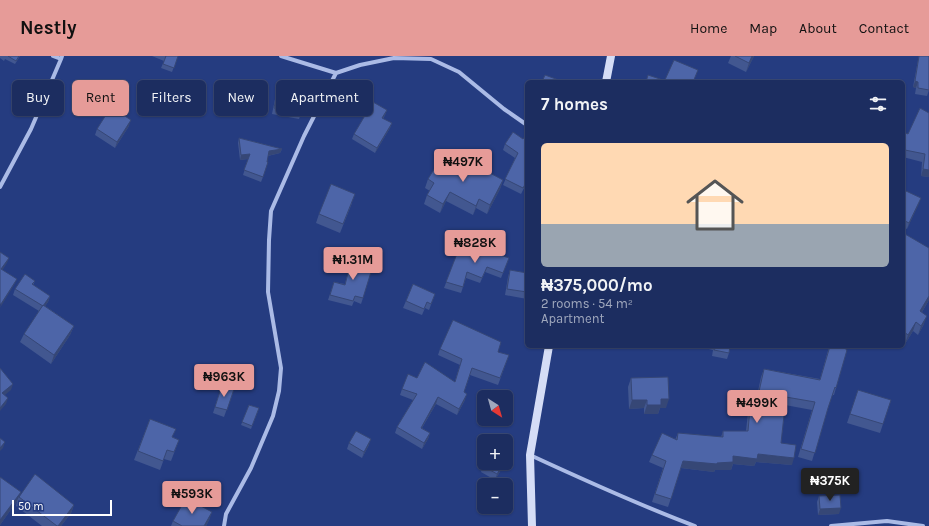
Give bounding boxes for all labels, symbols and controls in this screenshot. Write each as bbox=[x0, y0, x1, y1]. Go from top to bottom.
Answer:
text: Nestly bbox=[20, 17, 77, 39]
text: Home bbox=[690, 20, 727, 37]
text: Map bbox=[749, 20, 777, 37]
text: About bbox=[799, 20, 837, 37]
text: Contact bbox=[859, 20, 909, 37]
chip: Buy bbox=[12, 80, 64, 116]
chip: Rent bbox=[72, 80, 129, 116]
chip: Filters bbox=[137, 80, 206, 116]
chip: New bbox=[214, 80, 268, 116]
chip: Apartment bbox=[276, 80, 373, 116]
icon: filters bbox=[867, 93, 889, 115]
text: 7 homes bbox=[541, 94, 608, 114]
pin: ₦497K bbox=[435, 149, 491, 183]
text: ₦497K bbox=[443, 154, 483, 169]
icon: home bbox=[679, 169, 751, 241]
pin: ₦828K bbox=[447, 230, 503, 264]
text: ₦828K bbox=[454, 235, 496, 250]
pin: ₦1.31M bbox=[320, 247, 386, 281]
text: ₦1.31M bbox=[333, 252, 373, 267]
text: ₦375,000/mo bbox=[541, 275, 653, 295]
text: 2 rooms · 54 m² bbox=[541, 296, 633, 311]
text: Apartment bbox=[541, 311, 604, 326]
pin: ₦963K bbox=[196, 364, 252, 398]
text: ₦963K bbox=[203, 369, 245, 384]
north arrow bbox=[477, 390, 513, 426]
map controls bbox=[477, 390, 513, 514]
pin: ₦499K bbox=[729, 390, 785, 424]
text: ₦499K bbox=[736, 395, 778, 410]
button: + bbox=[477, 434, 513, 470]
pin: ₦375K bbox=[802, 468, 858, 502]
text: ₦375K bbox=[810, 473, 850, 488]
button: − bbox=[477, 478, 513, 514]
pin: ₦593K bbox=[164, 481, 220, 515]
text: ₦593K bbox=[171, 486, 213, 501]
scale bar bbox=[12, 498, 112, 517]
text: 50 m bbox=[18, 500, 44, 513]

